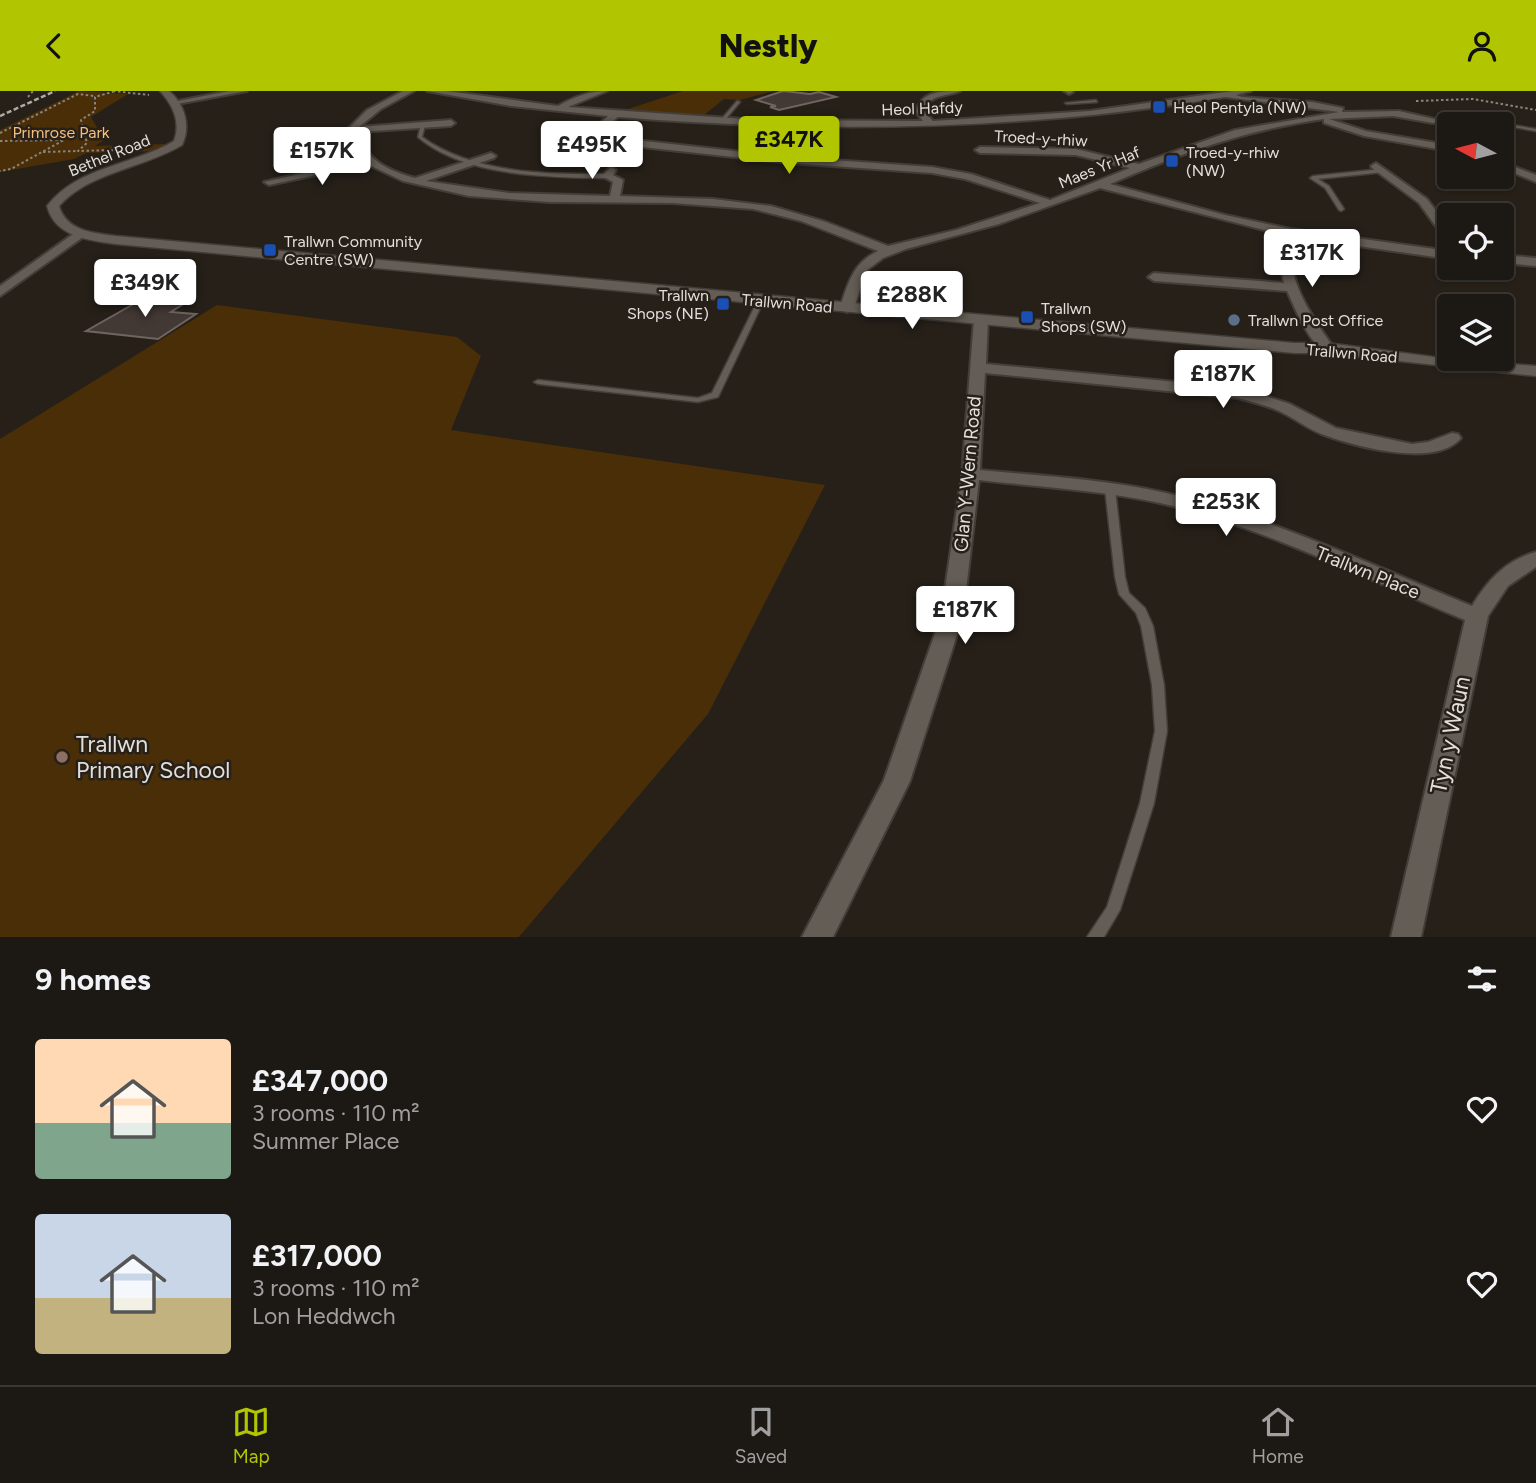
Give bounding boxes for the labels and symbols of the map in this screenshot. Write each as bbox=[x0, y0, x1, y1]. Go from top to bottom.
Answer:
street label: Heol Hafdy bbox=[881, 98, 964, 119]
place label: Heol Pentyla (NW) bbox=[1173, 98, 1306, 117]
marker: Heol Pentyla (NW) bbox=[1151, 99, 1167, 115]
north arrow bbox=[1437, 112, 1514, 189]
pin: £347K bbox=[740, 116, 838, 176]
pin: £495K bbox=[543, 122, 641, 181]
park label: Primrose Park bbox=[12, 123, 110, 142]
pin: £157K bbox=[273, 127, 371, 187]
street label: Troed-y-rhiw bbox=[994, 127, 1088, 150]
street label: Bethel Road bbox=[66, 130, 153, 180]
street label: Maes Yr Haf bbox=[1056, 142, 1143, 192]
place label: Troed-y-rhiw (NW) bbox=[1186, 143, 1280, 180]
marker: Troed-y-rhiw (NW) bbox=[1164, 153, 1180, 169]
pin: £317K bbox=[1263, 229, 1361, 289]
place label: Trallwn Community Centre (SW) bbox=[284, 232, 423, 269]
marker: Trallwn Community Centre (SW) bbox=[262, 242, 278, 258]
pin: £349K bbox=[96, 259, 194, 319]
pin: £288K bbox=[863, 271, 961, 331]
place label: Trallwn Shops (NE) bbox=[627, 286, 709, 323]
street label: Trallwn Road bbox=[741, 290, 833, 317]
marker: Trallwn Shops (NE) bbox=[715, 296, 731, 312]
place label: Trallwn Shops (SW) bbox=[1041, 299, 1126, 336]
marker: Trallwn Shops (SW) bbox=[1019, 309, 1035, 325]
place label: Trallwn Post Office bbox=[1248, 311, 1384, 330]
marker: Trallwn Post Office bbox=[1226, 312, 1242, 328]
street label: Trallwn Road bbox=[1306, 340, 1398, 367]
pin: £187K bbox=[1174, 351, 1272, 410]
street label: Glan Y-Wern Road bbox=[949, 395, 986, 553]
pin: £253K bbox=[1177, 479, 1275, 538]
street label: Trallwn Place bbox=[1313, 541, 1423, 604]
pin: £187K bbox=[916, 587, 1014, 646]
street label: Tyn y Waun bbox=[1424, 674, 1476, 796]
place label: Trallwn Primary School bbox=[76, 730, 230, 784]
marker: Trallwn Primary School bbox=[54, 749, 70, 765]

